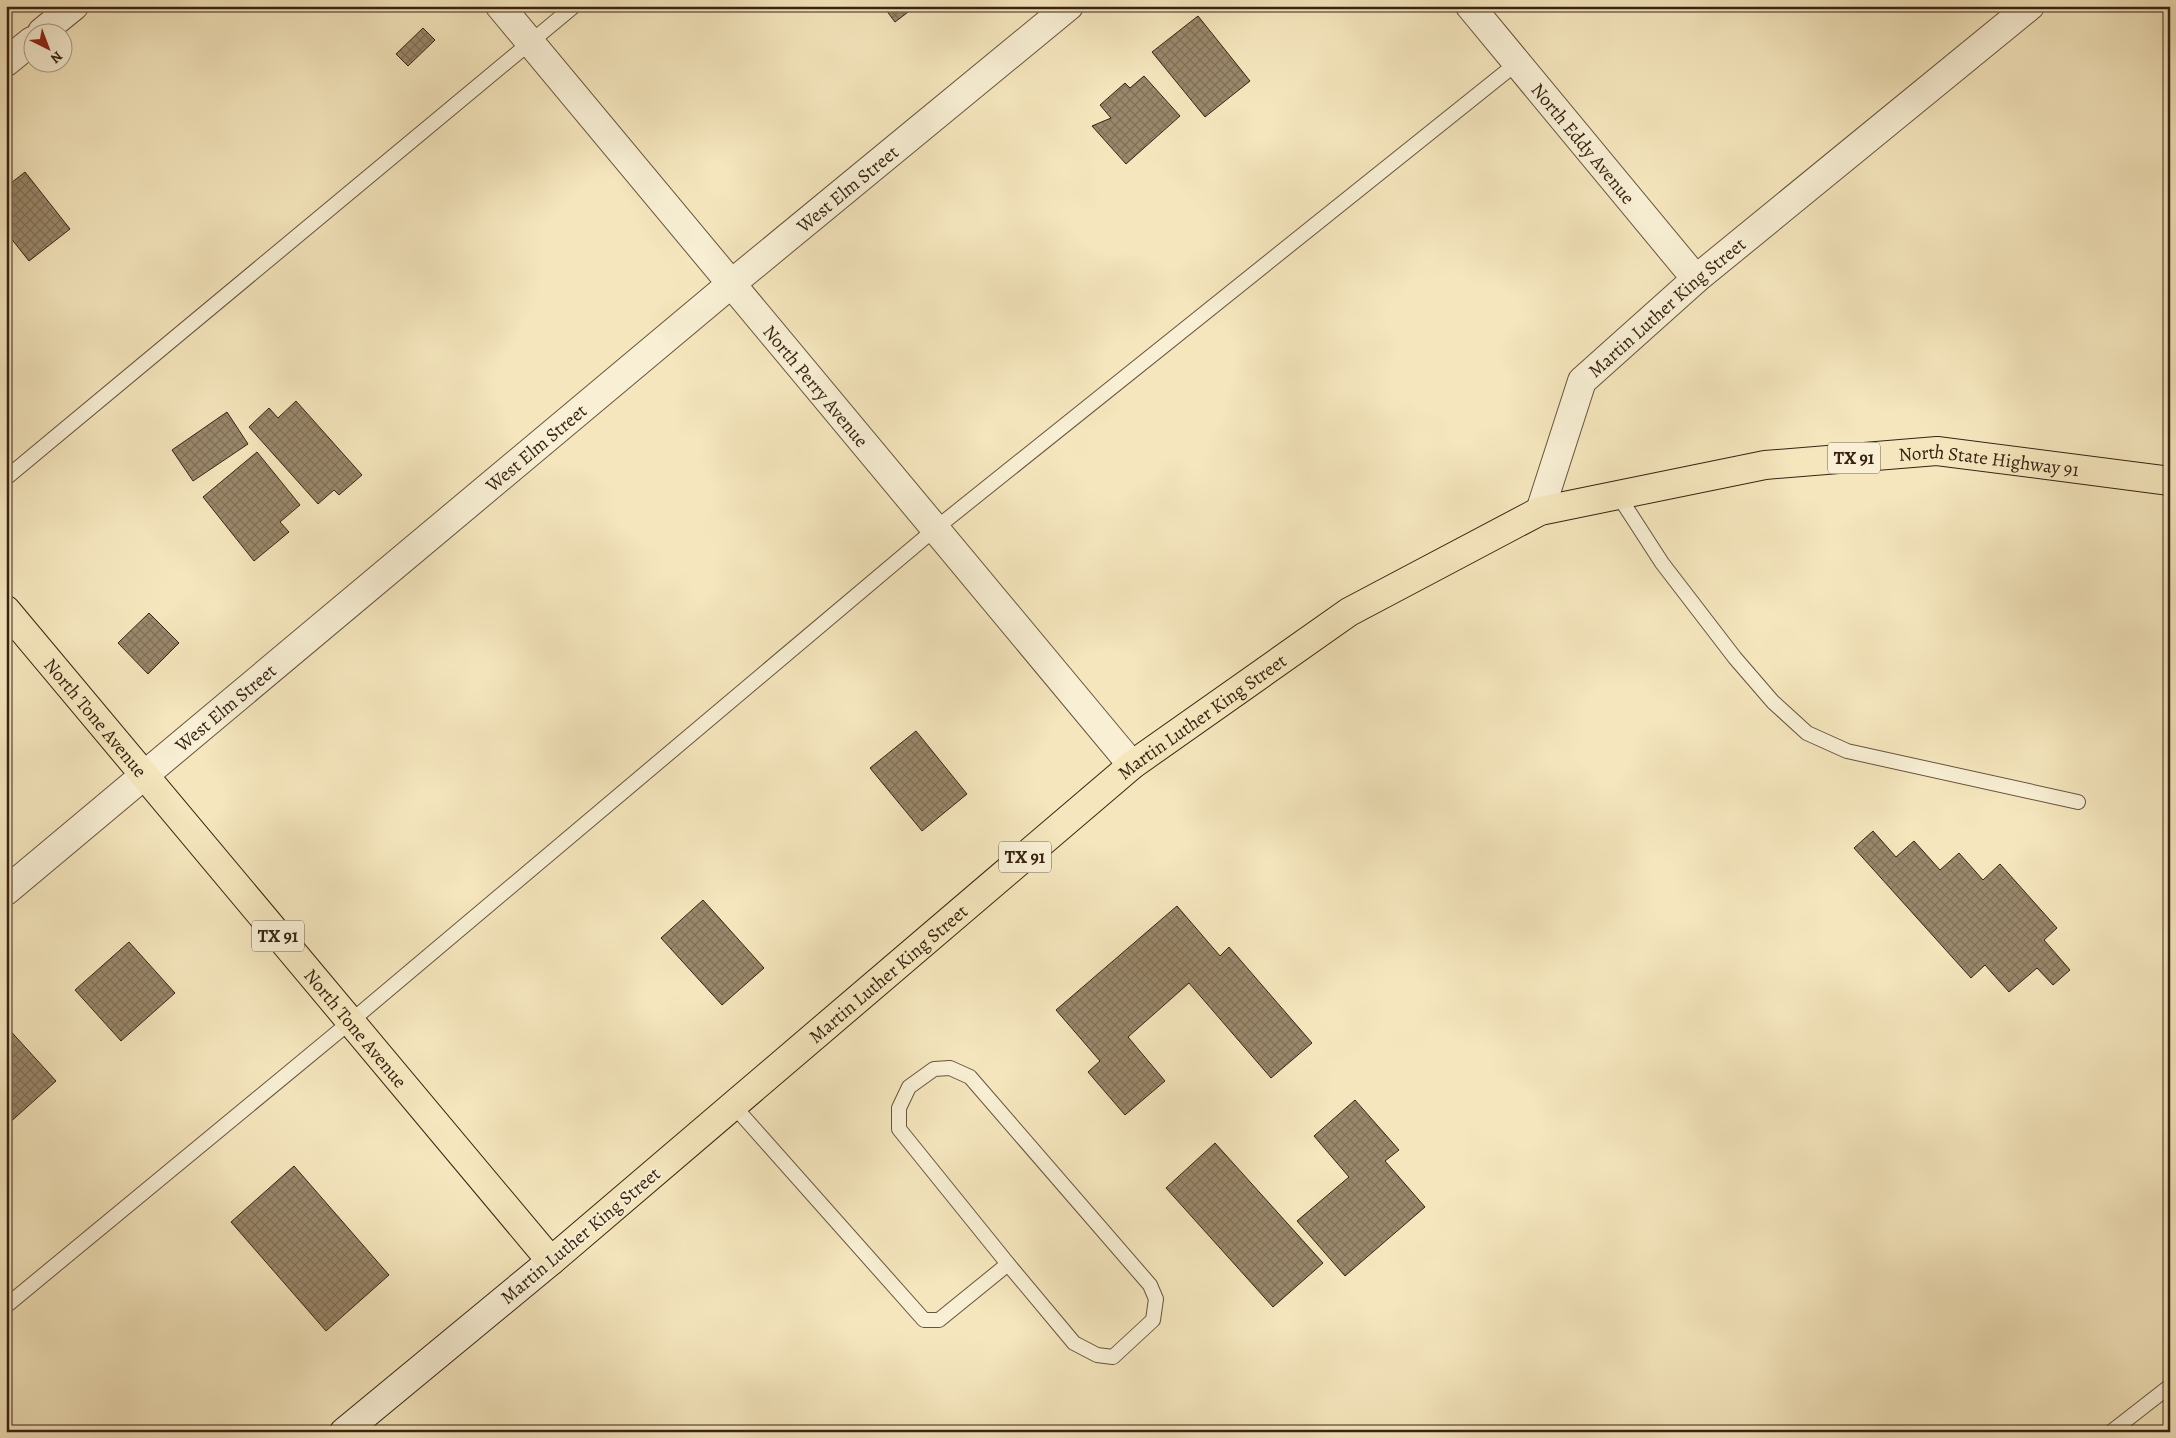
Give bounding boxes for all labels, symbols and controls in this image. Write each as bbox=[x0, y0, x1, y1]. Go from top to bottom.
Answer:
north arrow bbox=[22, 22, 72, 72]
text: N bbox=[46, 47, 67, 68]
street label: North Eddy Avenue bbox=[1525, 78, 1641, 210]
street label: West Elm Street bbox=[791, 140, 904, 239]
street label: Martin Luther King Street bbox=[1583, 232, 1751, 384]
street label: North Perry Avenue bbox=[757, 320, 874, 453]
street label: West Elm Street bbox=[480, 398, 593, 499]
street label: North State Highway 91 bbox=[1897, 439, 2081, 483]
road number: TX 91 bbox=[1828, 442, 1880, 473]
street label: Martin Luther King Street bbox=[1112, 648, 1292, 786]
street label: North Tone Avenue bbox=[38, 653, 153, 783]
street label: West Elm Street bbox=[169, 658, 282, 759]
road number: TX 91 bbox=[999, 842, 1051, 872]
street label: Martin Luther King Street bbox=[803, 899, 974, 1049]
road number: TX 91 bbox=[252, 920, 304, 951]
street label: North Tone Avenue bbox=[298, 963, 413, 1094]
street label: Martin Luther King Street bbox=[495, 1161, 666, 1310]

